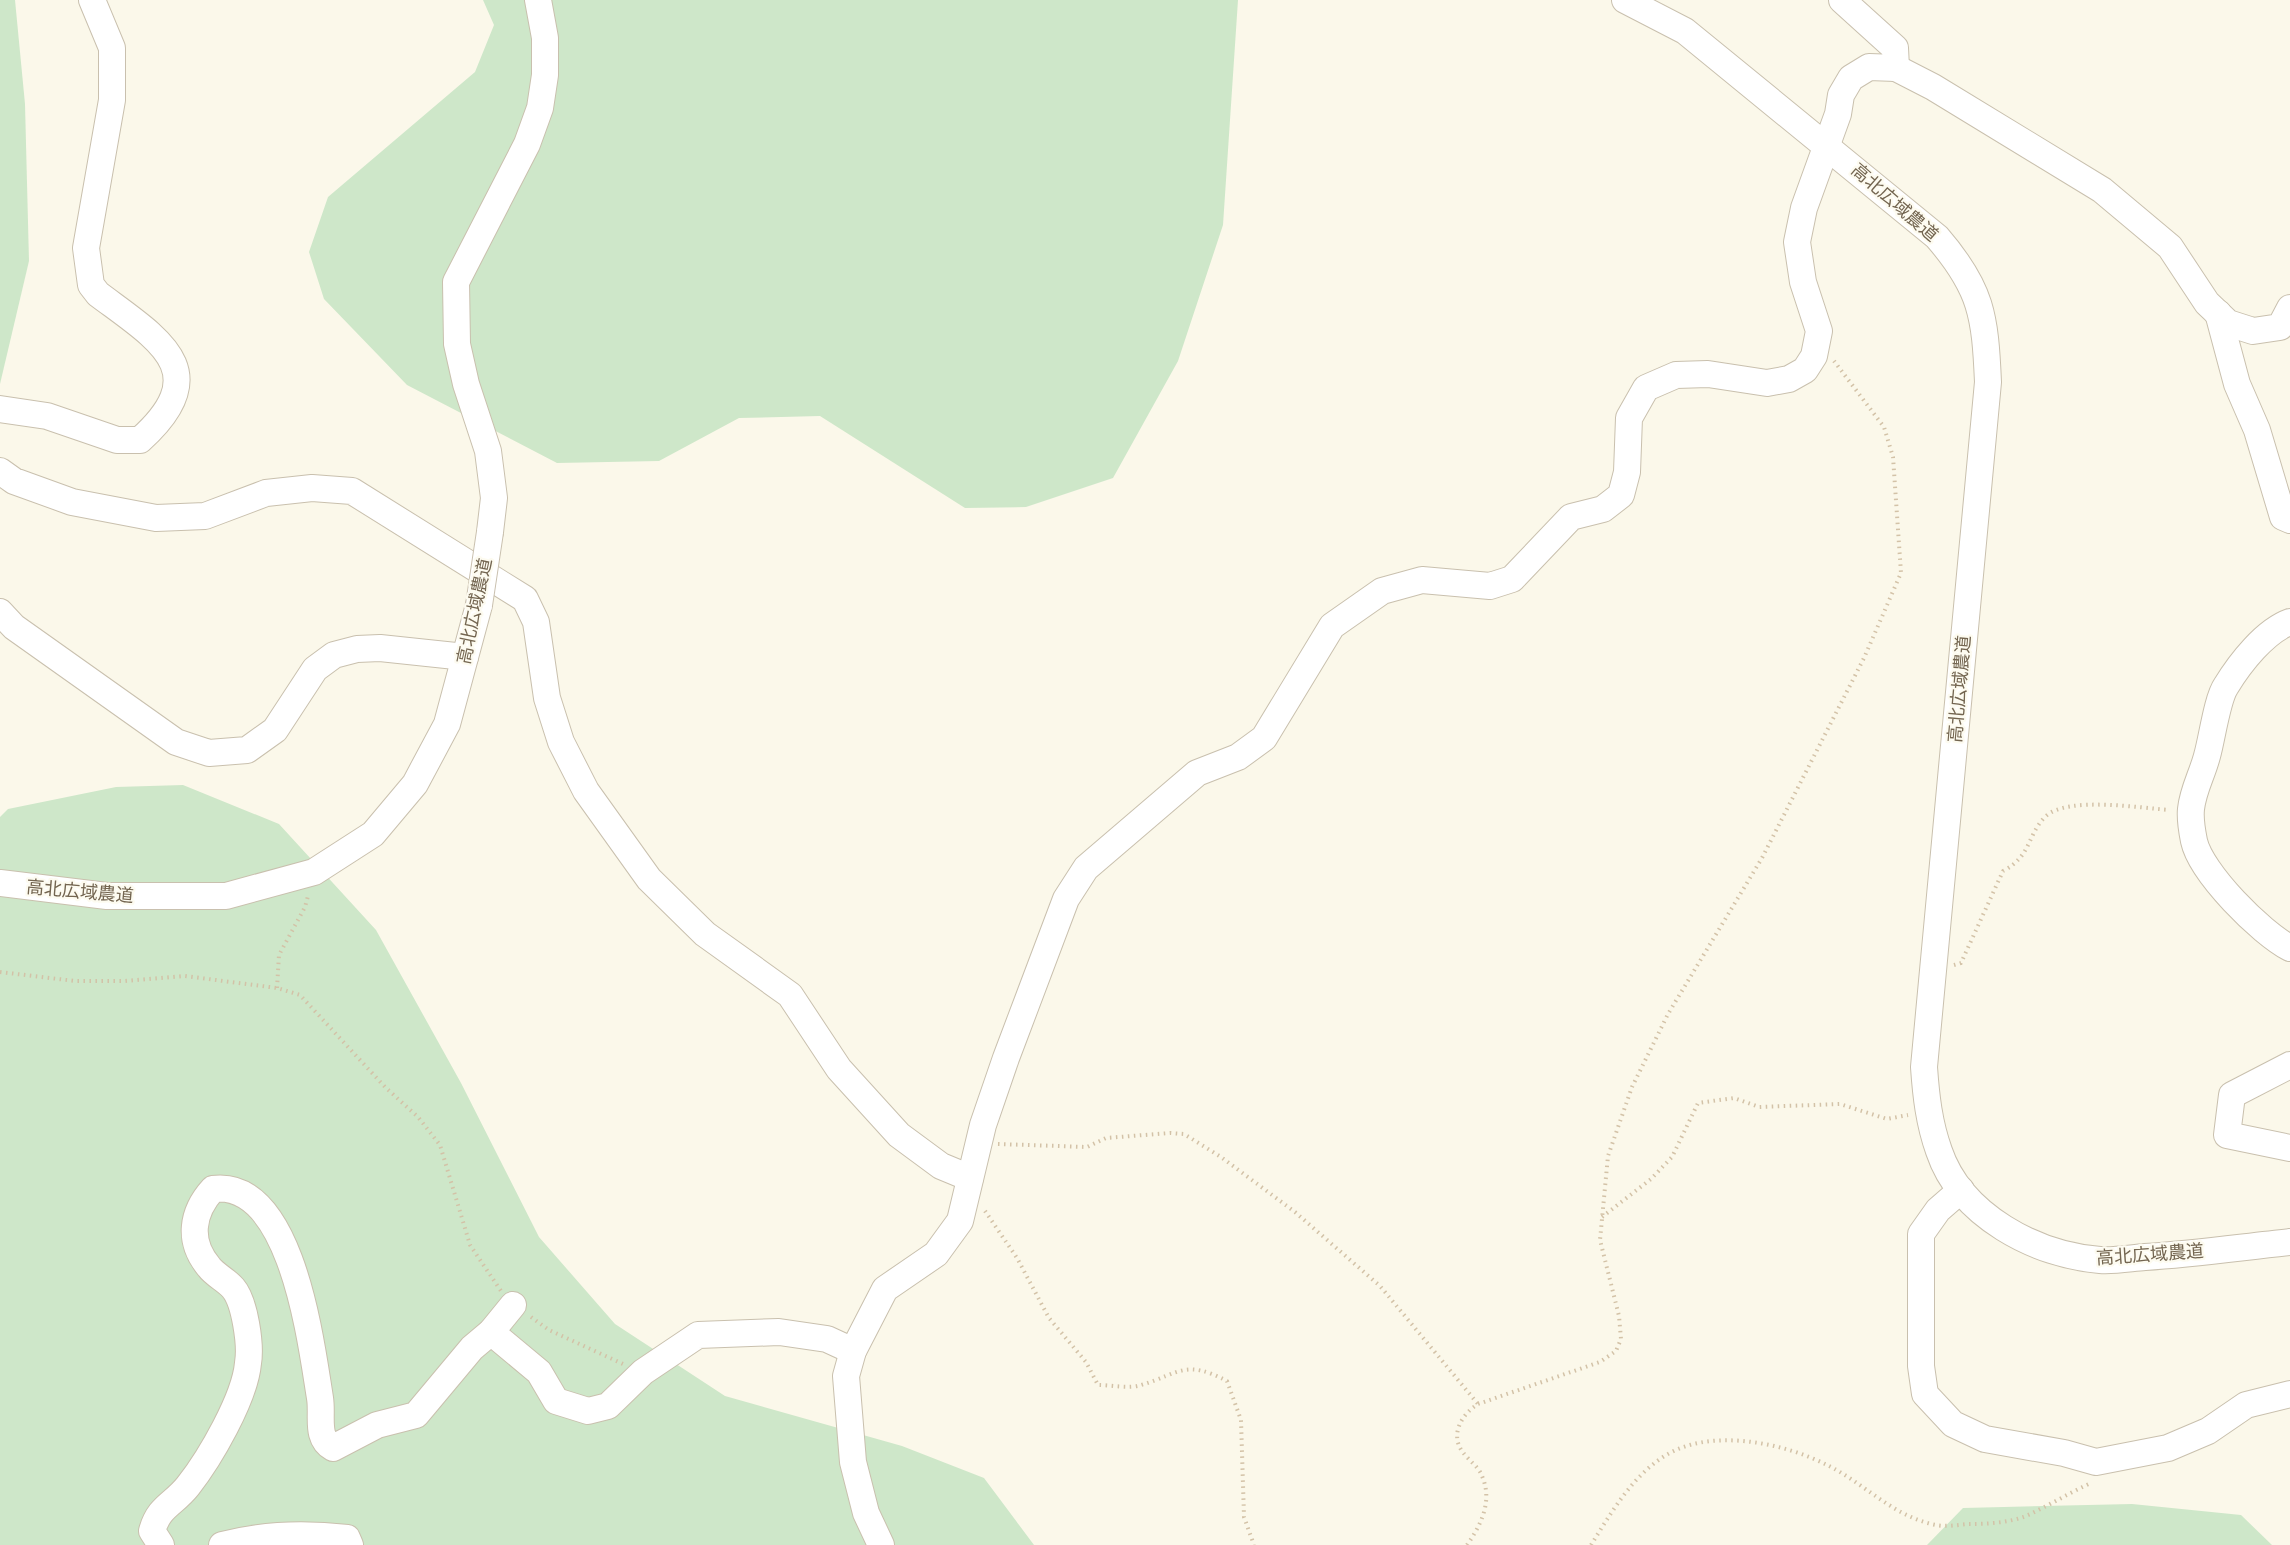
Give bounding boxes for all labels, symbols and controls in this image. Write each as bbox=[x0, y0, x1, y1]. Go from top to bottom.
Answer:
street label: 高北広域農道 bbox=[1847, 158, 1943, 246]
street label: 高北広域農道 bbox=[452, 556, 496, 666]
street label: 高北広域農道 bbox=[1943, 634, 1975, 744]
street label: 高北広域農道 bbox=[25, 875, 135, 907]
street label: 高北広域農道 bbox=[2095, 1239, 2205, 1269]

